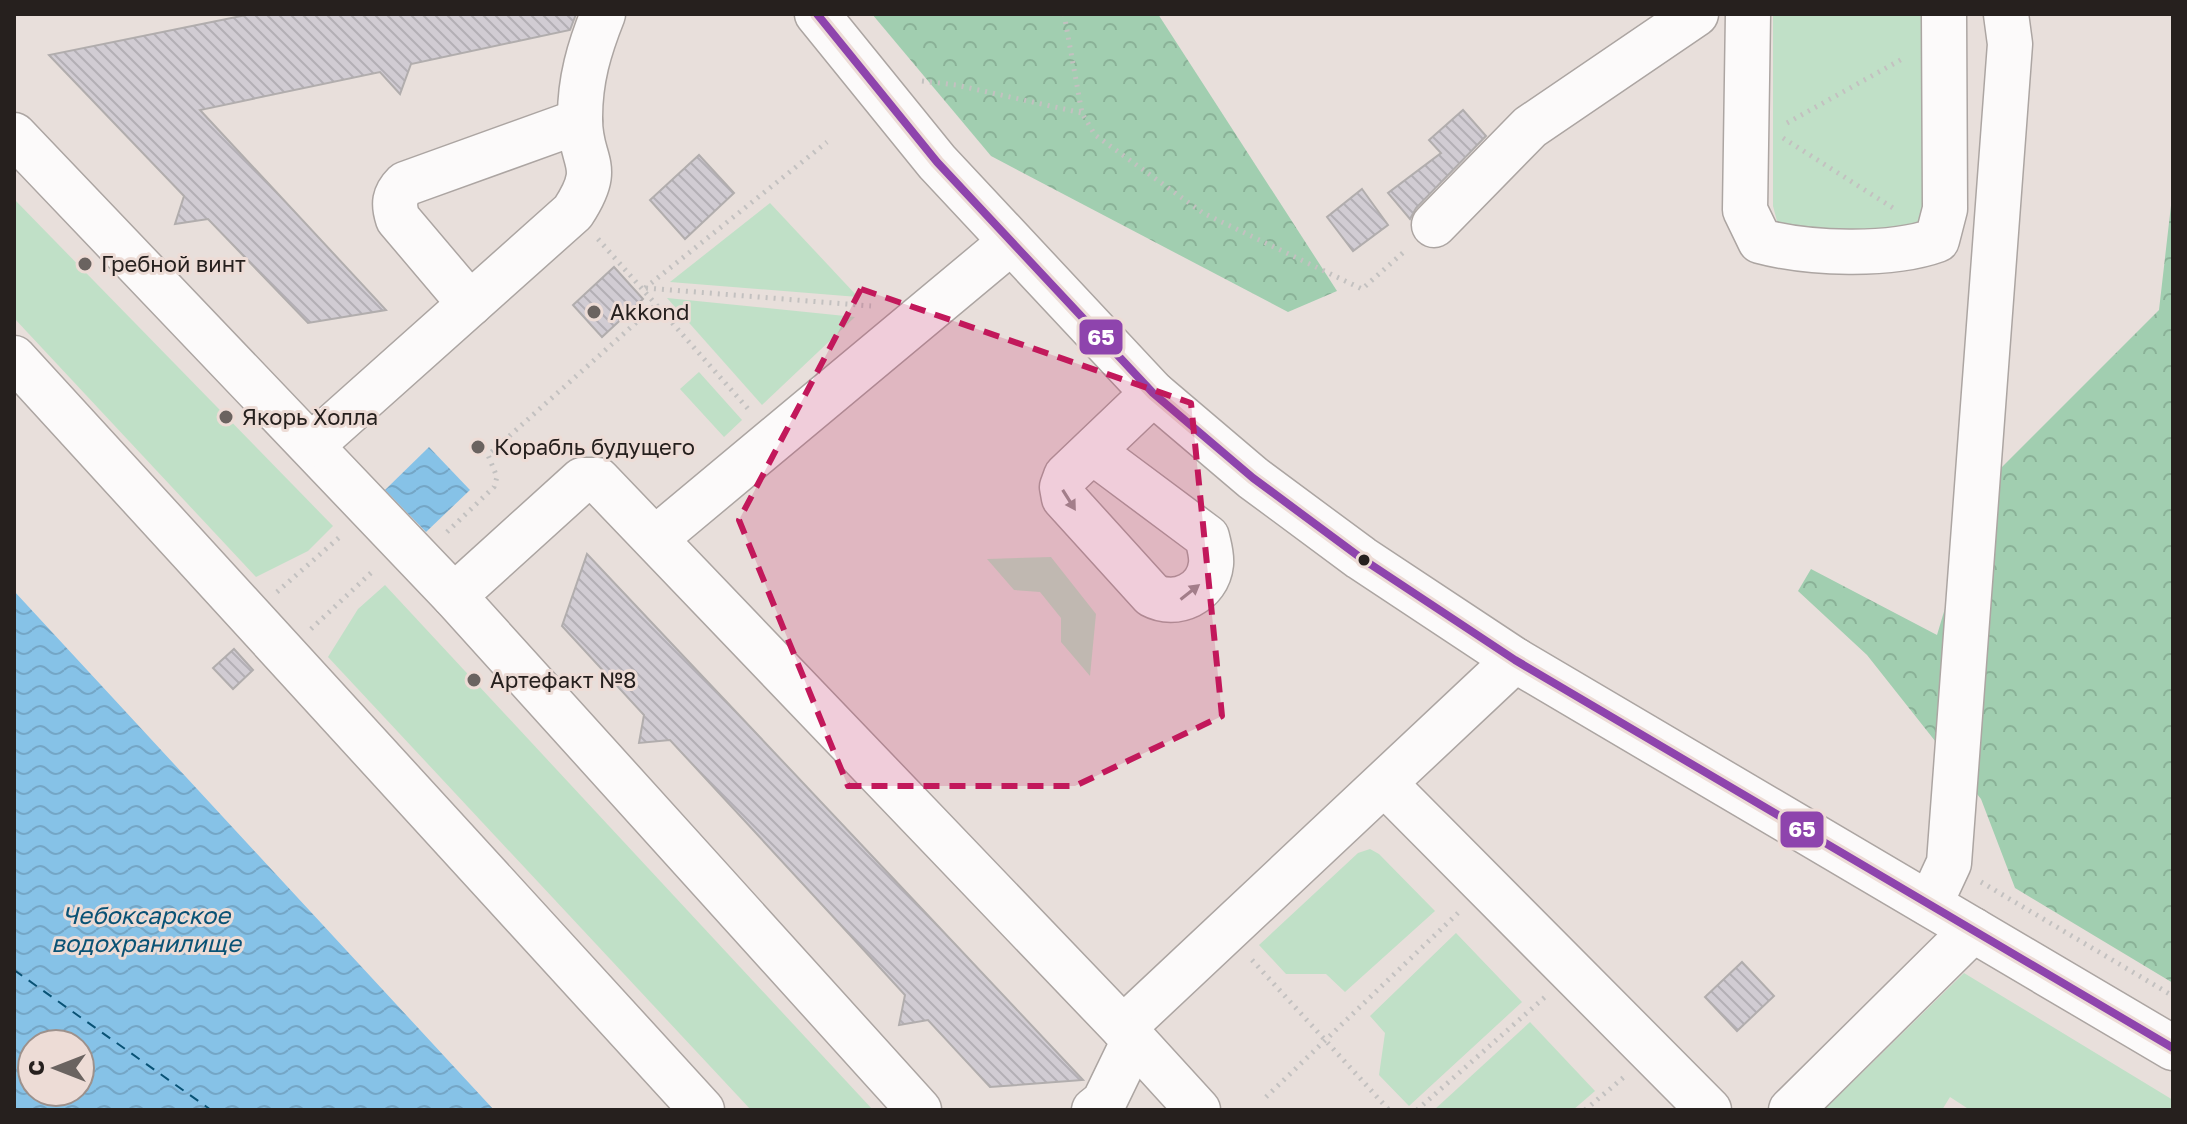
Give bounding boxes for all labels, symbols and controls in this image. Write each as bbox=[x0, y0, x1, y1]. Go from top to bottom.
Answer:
place label: Гребной винт bbox=[101, 250, 246, 277]
marker: Гребной винт bbox=[76, 255, 94, 273]
place label: Akkond bbox=[610, 298, 689, 325]
marker: Akkond bbox=[585, 303, 603, 321]
line badge: 65 bbox=[1078, 318, 1124, 356]
text: 65 bbox=[1087, 323, 1115, 350]
place label: Якорь Холла bbox=[242, 403, 378, 430]
marker: Якорь Холла bbox=[217, 408, 235, 426]
place label: Корабль будущего bbox=[494, 433, 695, 460]
marker: Корабль будущего bbox=[469, 438, 487, 456]
one-way arrow bbox=[1061, 489, 1076, 512]
unlabelled marker bbox=[1356, 552, 1372, 568]
one-way arrow bbox=[1180, 585, 1200, 601]
place label: Артефакт №8 bbox=[490, 666, 637, 693]
marker: Артефакт №8 bbox=[465, 671, 483, 689]
line badge: 65 bbox=[1779, 810, 1825, 849]
text: 65 bbox=[1788, 815, 1816, 842]
water label: Чебоксарское водохранилище bbox=[51, 900, 243, 957]
north arrow bbox=[16, 1028, 96, 1108]
text: С bbox=[22, 1060, 49, 1076]

